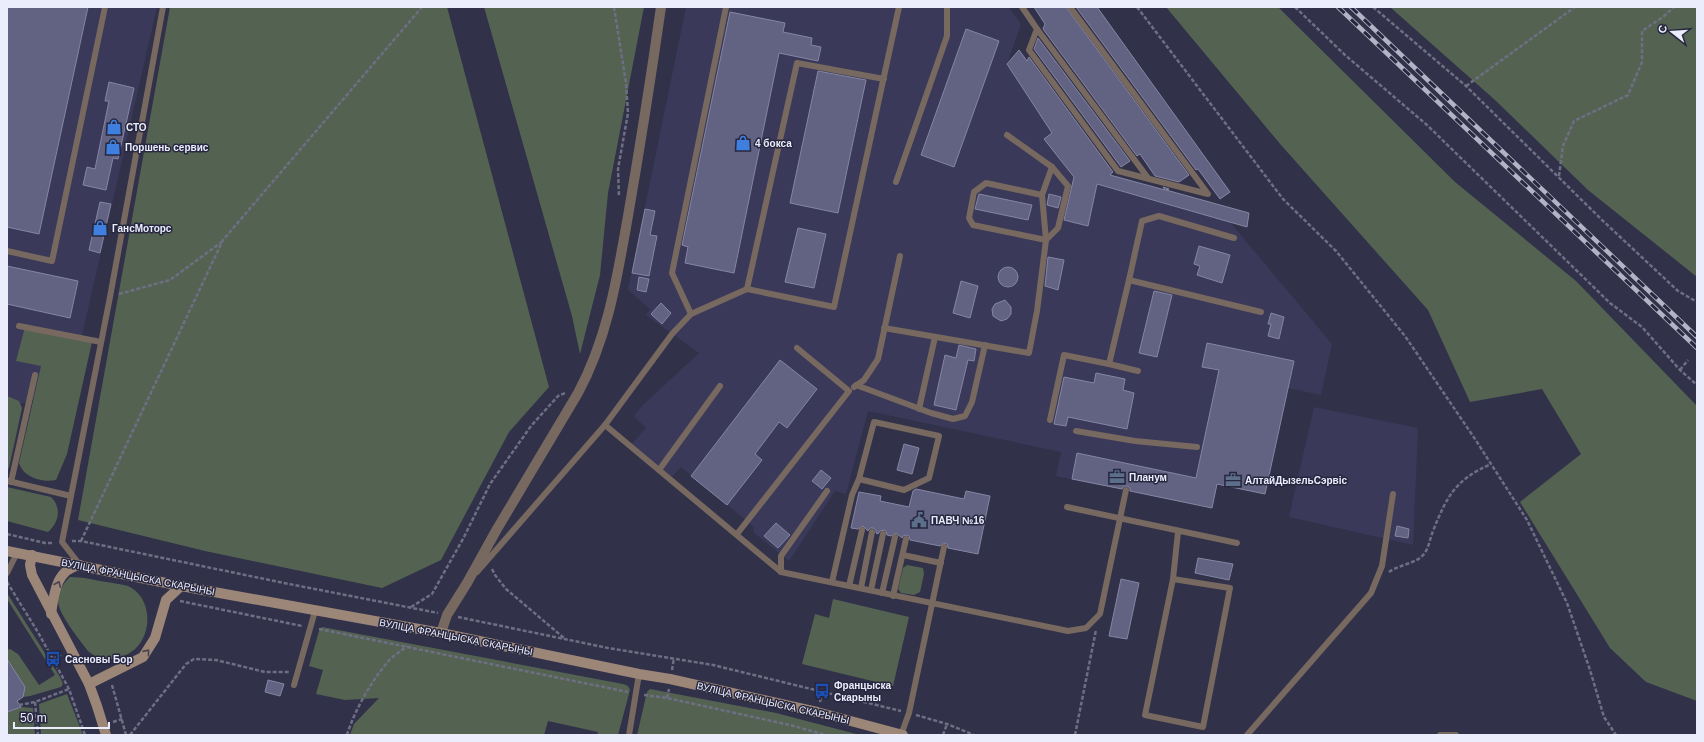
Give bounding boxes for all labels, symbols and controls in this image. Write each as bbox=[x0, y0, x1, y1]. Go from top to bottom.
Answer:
north arrow bbox=[1652, 12, 1692, 52]
text: С bbox=[1656, 23, 1669, 35]
shop icon: СТО bbox=[105, 118, 123, 136]
place label: СТО bbox=[126, 122, 147, 133]
shop icon: 4 бокса bbox=[734, 134, 752, 152]
shop icon: Поршень сервис bbox=[104, 138, 122, 156]
place label: 4 бокса bbox=[755, 138, 792, 149]
place label: Поршень сервис bbox=[125, 142, 209, 153]
shop icon: ГансМоторс bbox=[91, 219, 109, 237]
place label: ГансМоторс bbox=[112, 223, 172, 234]
office icon: Планум bbox=[1108, 468, 1126, 486]
office icon: АлтайДызельСэрвіс bbox=[1224, 471, 1242, 489]
place label: Планум bbox=[1129, 472, 1167, 483]
place label: АлтайДызельСэрвіс bbox=[1245, 475, 1348, 486]
public building icon: ПАВЧ №16 bbox=[910, 511, 928, 529]
place label: ПАВЧ №16 bbox=[931, 515, 985, 526]
street label: ВУЛІЦА ФРАНЦЫСКА СКАРЫНЫ bbox=[60, 557, 216, 597]
one-way arrow bbox=[53, 580, 61, 588]
street label: ВУЛІЦА ФРАНЦЫСКА СКАРЫНЫ bbox=[378, 617, 534, 657]
one-way arrow bbox=[142, 649, 149, 656]
bus stop icon: Сасновы Бор bbox=[44, 650, 62, 668]
place label: Сасновы Бор bbox=[65, 654, 133, 665]
street label: ВУЛІЦА ФРАНЦЫСКА СКАРЫНЫ bbox=[696, 680, 850, 726]
place label: Францыска Скарыны bbox=[834, 680, 891, 703]
bus stop icon: Францыска Скарыны bbox=[813, 682, 831, 700]
scale bar bbox=[14, 704, 109, 730]
text: 50 m bbox=[20, 711, 47, 725]

